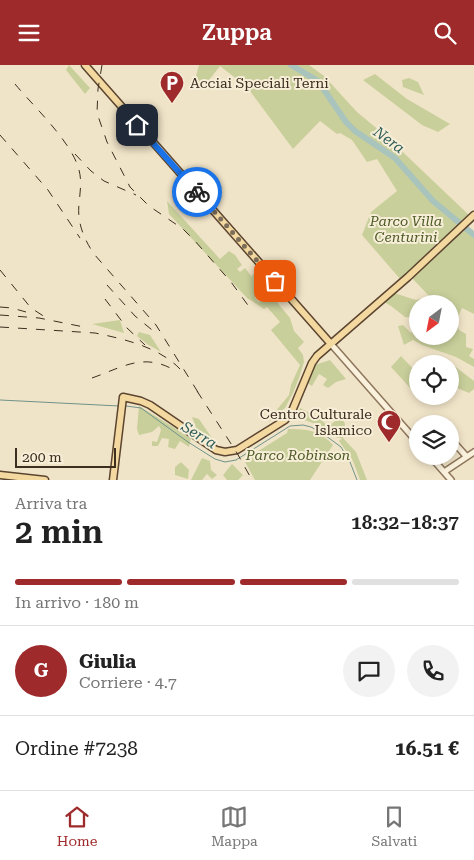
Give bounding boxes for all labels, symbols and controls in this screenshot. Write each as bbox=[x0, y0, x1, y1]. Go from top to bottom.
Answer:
icon: menu bbox=[15, 19, 43, 47]
icon: search bbox=[431, 19, 459, 47]
text: Zuppa bbox=[202, 20, 272, 45]
parking icon: Acciai Speciali Terni bbox=[159, 70, 185, 104]
place label: Acciai Speciali Terni bbox=[190, 75, 329, 91]
pin bbox=[116, 104, 158, 146]
icon: home bbox=[123, 111, 151, 139]
water label: Nera bbox=[369, 122, 408, 157]
courier bbox=[172, 167, 222, 217]
icon: bike bbox=[183, 178, 211, 206]
park label: Parco Villa Centurini bbox=[369, 213, 442, 245]
pin bbox=[254, 260, 296, 302]
icon: bag bbox=[261, 267, 289, 295]
north arrow bbox=[409, 295, 459, 345]
map controls bbox=[409, 295, 459, 465]
button: locate bbox=[409, 355, 459, 405]
place label: Centro Culturale Islamico bbox=[260, 406, 372, 438]
mosque icon: Centro Culturale Islamico bbox=[376, 409, 402, 443]
button: layers bbox=[409, 415, 459, 465]
water label: Serra bbox=[177, 417, 220, 452]
scale bar bbox=[15, 445, 116, 468]
park label: Parco Robinson bbox=[245, 447, 351, 463]
text: 200 m bbox=[22, 449, 62, 465]
text: Arriva tra bbox=[15, 494, 87, 513]
text: 18:32–18:37 bbox=[351, 511, 459, 534]
text: 2 min bbox=[15, 513, 103, 551]
text: In arrivo · 180 m bbox=[15, 593, 139, 612]
button: chat bbox=[343, 645, 395, 697]
button: phone bbox=[407, 645, 459, 697]
text: Giulia bbox=[79, 650, 136, 673]
text: G bbox=[34, 659, 48, 682]
text: Corriere · 4.7 bbox=[79, 673, 177, 692]
text: Ordine #7238 bbox=[15, 737, 138, 760]
text: 16.51 € bbox=[395, 737, 459, 760]
tab: Home bbox=[57, 803, 97, 849]
tab: Mappa bbox=[211, 803, 258, 849]
tab: Salvati bbox=[371, 803, 417, 849]

